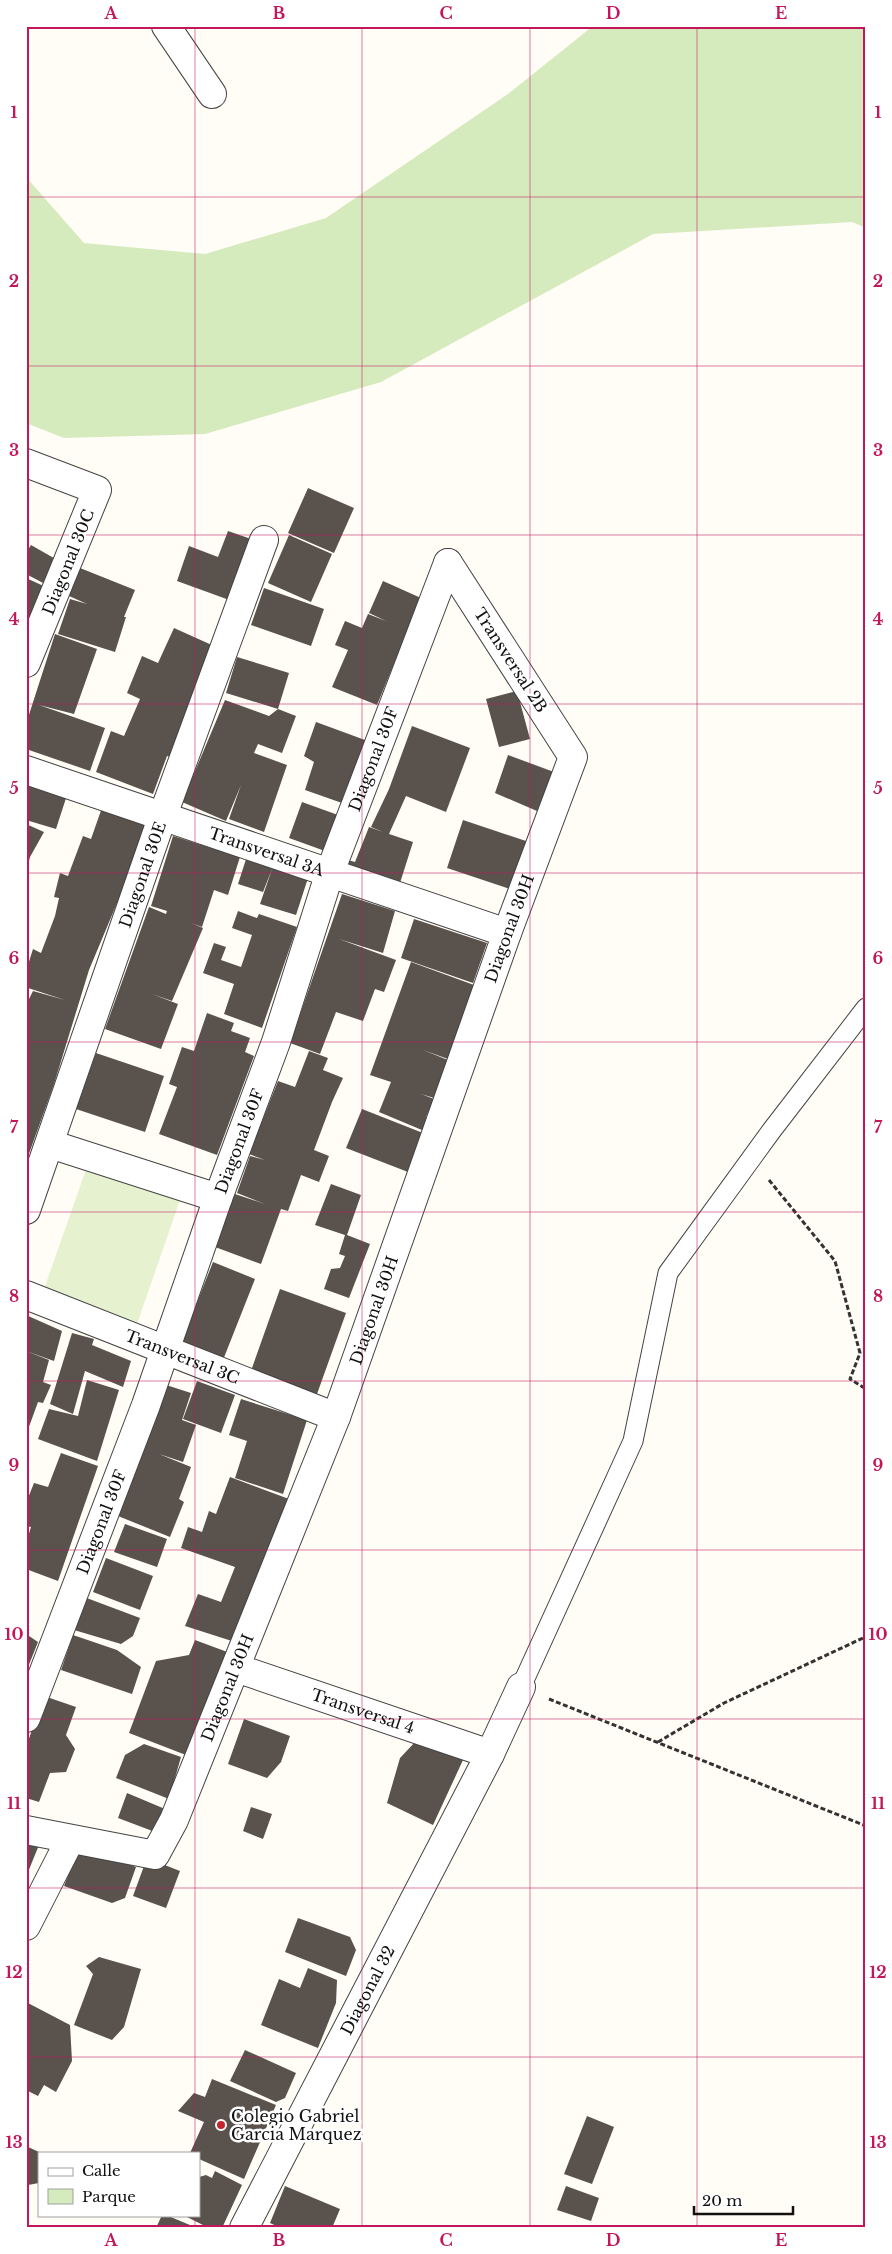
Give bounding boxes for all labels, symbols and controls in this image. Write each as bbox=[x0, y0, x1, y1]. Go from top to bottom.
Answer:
text: A bbox=[104, 3, 119, 23]
text: B bbox=[273, 3, 286, 23]
text: C bbox=[439, 3, 453, 23]
text: D bbox=[606, 3, 620, 23]
text: E bbox=[775, 3, 787, 23]
text: 1 bbox=[11, 102, 18, 122]
text: 1 bbox=[875, 102, 882, 122]
text: 2 bbox=[9, 271, 19, 291]
text: 2 bbox=[873, 271, 883, 291]
text: 3 bbox=[9, 440, 19, 460]
text: 3 bbox=[873, 440, 883, 460]
street label: Diagonal 30C bbox=[38, 506, 98, 618]
street label: Transversal 2B bbox=[470, 604, 552, 716]
text: 4 bbox=[9, 609, 19, 629]
text: 4 bbox=[873, 609, 883, 629]
street label: Diagonal 30F bbox=[344, 704, 402, 814]
text: 5 bbox=[9, 778, 19, 798]
text: 5 bbox=[873, 778, 883, 798]
street label: Diagonal 30E bbox=[115, 819, 170, 930]
street label: Transversal 3A bbox=[206, 823, 328, 881]
street label: Diagonal 30H bbox=[480, 871, 538, 985]
text: 6 bbox=[9, 948, 20, 968]
text: 6 bbox=[873, 948, 884, 968]
street label: Diagonal 30F bbox=[211, 1086, 268, 1196]
text: 7 bbox=[10, 1117, 19, 1137]
text: 7 bbox=[874, 1117, 883, 1137]
street label: Diagonal 30H bbox=[345, 1253, 402, 1367]
text: 8 bbox=[9, 1286, 19, 1306]
text: 8 bbox=[873, 1286, 883, 1306]
street label: Transversal 3C bbox=[122, 1325, 242, 1388]
text: 9 bbox=[9, 1455, 20, 1475]
text: 9 bbox=[873, 1455, 884, 1475]
street label: Diagonal 30F bbox=[72, 1467, 130, 1577]
text: 10 bbox=[4, 1624, 24, 1644]
text: 10 bbox=[868, 1624, 888, 1644]
street label: Diagonal 30H bbox=[197, 1631, 258, 1744]
street label: Transversal 4 bbox=[309, 1684, 417, 1738]
text: 11 bbox=[7, 1793, 21, 1813]
text: 11 bbox=[871, 1793, 885, 1813]
street label: Diagonal 32 bbox=[336, 1942, 399, 2038]
text: 12 bbox=[5, 1962, 23, 1982]
text: 12 bbox=[869, 1962, 887, 1982]
place label: Colegio Gabriel Garcia Marquez bbox=[231, 2106, 362, 2144]
marker: Colegio Gabriel Garcia Marquez bbox=[215, 2119, 227, 2131]
text: 13 bbox=[5, 2132, 23, 2152]
text: 13 bbox=[869, 2132, 887, 2152]
legend bbox=[38, 2152, 200, 2216]
text: Calle bbox=[82, 2161, 121, 2180]
scale bar bbox=[694, 2184, 793, 2216]
text: Parque bbox=[82, 2187, 136, 2206]
text: 20 m bbox=[702, 2191, 742, 2210]
text: A bbox=[104, 2230, 119, 2250]
text: B bbox=[273, 2230, 286, 2250]
text: C bbox=[439, 2230, 453, 2250]
text: D bbox=[606, 2230, 620, 2250]
text: E bbox=[775, 2230, 787, 2250]

